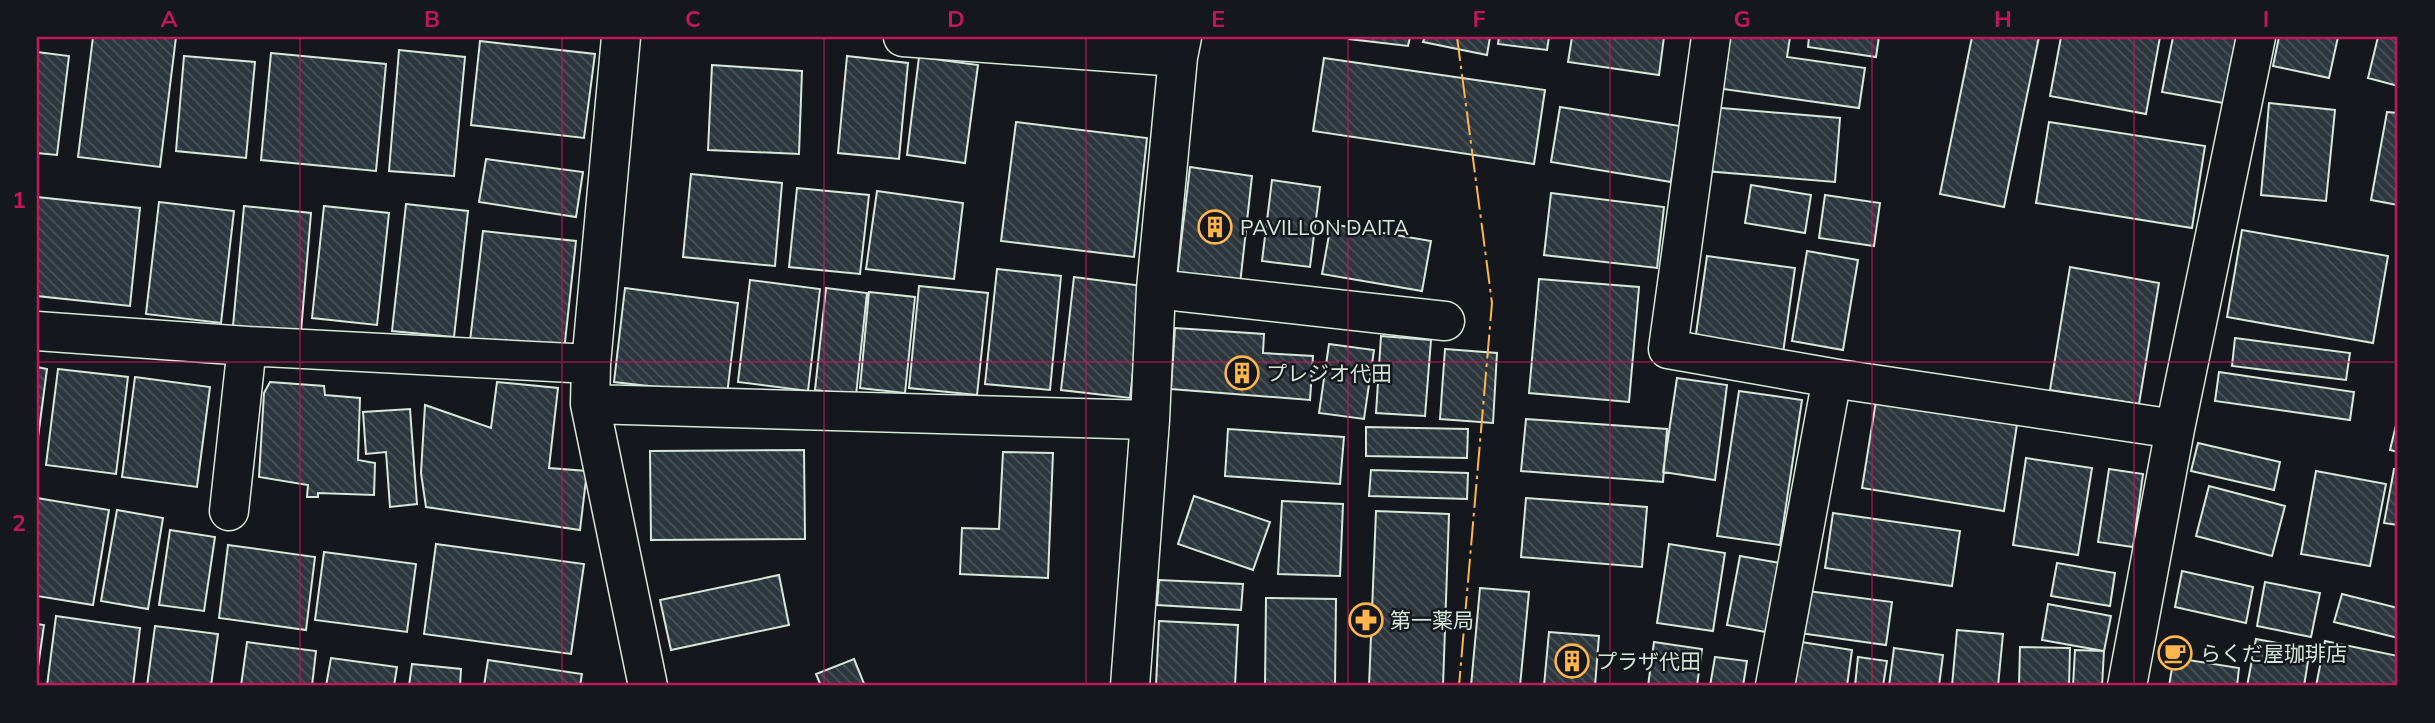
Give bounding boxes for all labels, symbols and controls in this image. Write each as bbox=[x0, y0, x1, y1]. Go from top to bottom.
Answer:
text: A bbox=[160, 4, 178, 33]
text: B bbox=[424, 4, 440, 33]
text: C bbox=[685, 4, 701, 33]
text: D bbox=[947, 4, 965, 33]
text: E bbox=[1211, 4, 1225, 33]
text: F bbox=[1472, 4, 1486, 33]
text: G bbox=[1733, 4, 1751, 33]
text: H bbox=[1994, 4, 2012, 33]
text: I bbox=[2263, 4, 2269, 33]
text: 1 bbox=[12, 185, 26, 214]
building icon: PAVILLON DAITA bbox=[1196, 208, 1234, 246]
place label: PAVILLON DAITA bbox=[1240, 214, 1409, 240]
building icon: プレジオ代田 bbox=[1223, 354, 1261, 392]
place label: プレジオ代田 bbox=[1266, 360, 1392, 386]
text: 2 bbox=[12, 508, 26, 537]
pharmacy icon: 第一薬局 bbox=[1347, 601, 1385, 639]
place label: 第一薬局 bbox=[1390, 607, 1474, 633]
cafe icon: らくだ屋珈琲店 bbox=[2156, 634, 2194, 672]
place label: らくだ屋珈琲店 bbox=[2200, 640, 2347, 666]
building icon: プラザ代田 bbox=[1553, 642, 1591, 680]
place label: プラザ代田 bbox=[1596, 648, 1701, 674]

